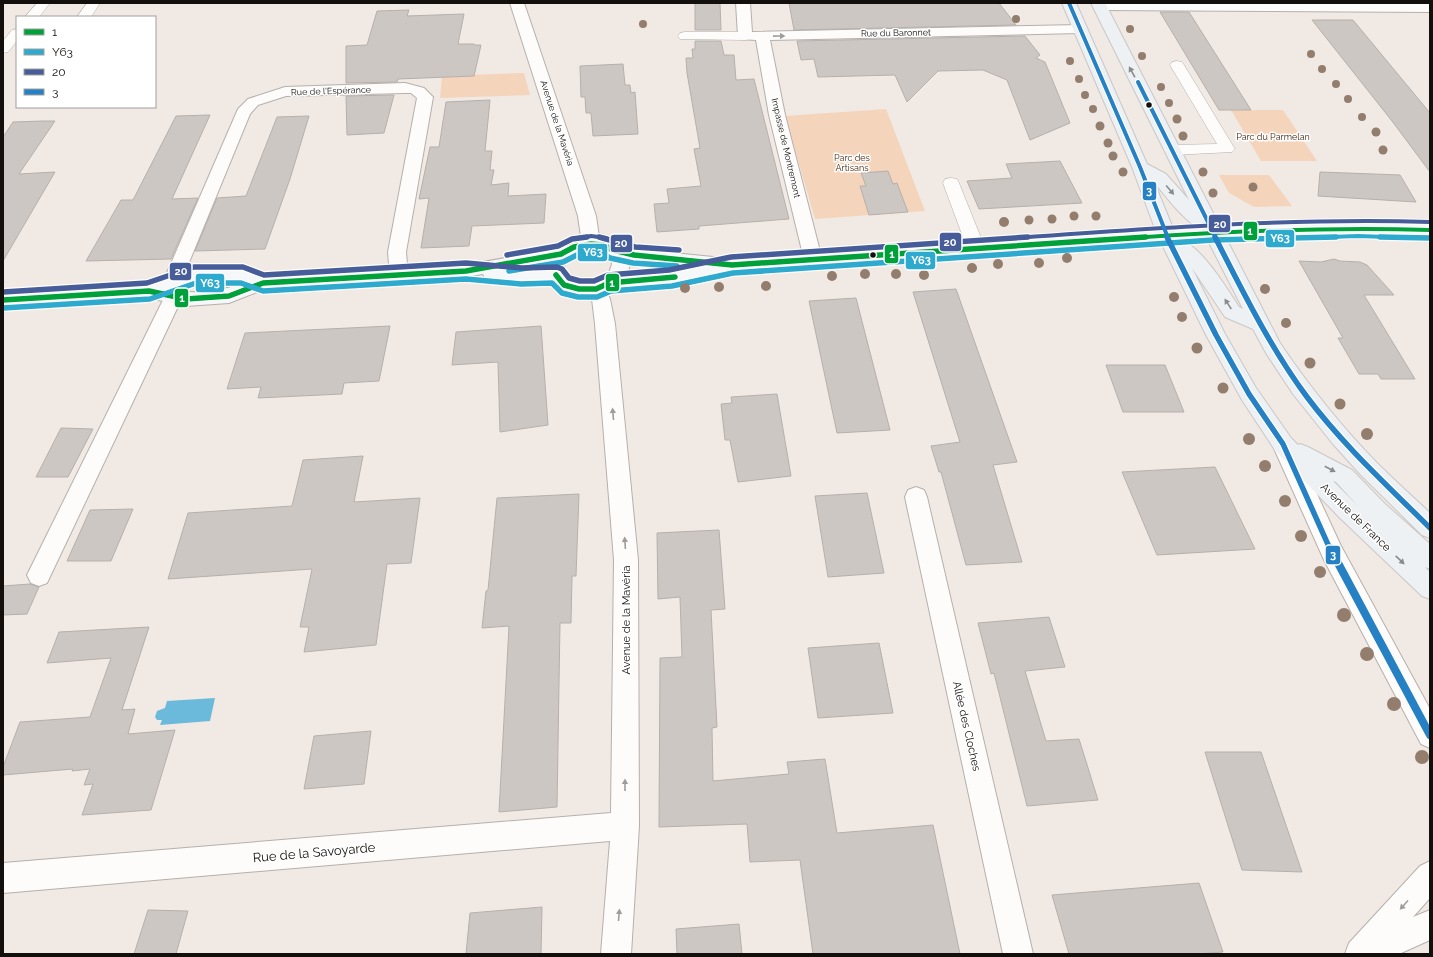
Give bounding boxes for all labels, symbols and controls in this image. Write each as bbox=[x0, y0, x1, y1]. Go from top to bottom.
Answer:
legend bbox=[16, 16, 156, 108]
text: 1 bbox=[52, 25, 57, 39]
street label: Rue du Baronnet bbox=[861, 27, 931, 39]
one-way arrow bbox=[773, 32, 785, 39]
text: Y63 bbox=[52, 45, 73, 59]
text: 20 bbox=[52, 65, 66, 79]
one-way arrow bbox=[1129, 66, 1136, 78]
street label: Avenue de la Mavéria bbox=[538, 79, 576, 167]
text: 3 bbox=[52, 85, 58, 99]
street label: Rue de l'Espérance bbox=[291, 85, 372, 97]
street label: Impasse de Montremont bbox=[770, 97, 802, 199]
unlabelled marker bbox=[1144, 100, 1154, 110]
park label: Parc du Parmelan bbox=[1236, 132, 1310, 142]
park label: Parc des Artisans bbox=[834, 153, 871, 173]
line badge: 3 bbox=[1142, 181, 1157, 201]
one-way arrow bbox=[1166, 184, 1175, 195]
text: 3 bbox=[1146, 185, 1152, 198]
line badge: 20 bbox=[1208, 214, 1231, 233]
text: 20 bbox=[1214, 218, 1227, 231]
line badge: 1 bbox=[1243, 221, 1258, 241]
text: 1 bbox=[1247, 225, 1253, 238]
line badge: Y63 bbox=[1265, 229, 1295, 248]
line badge: 20 bbox=[939, 232, 962, 252]
text: Y63 bbox=[1270, 232, 1290, 245]
line badge: 20 bbox=[610, 234, 633, 253]
text: 20 bbox=[944, 236, 957, 249]
text: 20 bbox=[615, 237, 628, 250]
line badge: Y63 bbox=[577, 243, 608, 262]
line badge: 1 bbox=[884, 244, 899, 264]
text: Y63 bbox=[583, 246, 603, 259]
text: 1 bbox=[889, 248, 895, 261]
unlabelled marker bbox=[868, 250, 878, 260]
line badge: Y63 bbox=[905, 251, 936, 270]
text: Y63 bbox=[911, 254, 931, 267]
line badge: 20 bbox=[169, 262, 192, 281]
text: 20 bbox=[175, 265, 188, 278]
line badge: Y63 bbox=[195, 273, 225, 293]
line badge: 1 bbox=[605, 273, 620, 292]
text: Y63 bbox=[200, 277, 220, 290]
text: 1 bbox=[609, 277, 615, 290]
line badge: 1 bbox=[174, 288, 189, 308]
text: 1 bbox=[179, 292, 185, 305]
one-way arrow bbox=[1224, 299, 1232, 310]
one-way arrow bbox=[610, 408, 617, 420]
one-way arrow bbox=[1324, 466, 1336, 472]
street label: Avenue de France bbox=[1318, 481, 1394, 554]
one-way arrow bbox=[622, 537, 629, 549]
line badge: 3 bbox=[1325, 545, 1341, 565]
text: 3 bbox=[1330, 549, 1336, 562]
one-way arrow bbox=[1396, 555, 1405, 564]
street label: Avenue de la Mavéria bbox=[620, 565, 633, 675]
street label: Allée des Cloches bbox=[950, 680, 983, 772]
one-way arrow bbox=[622, 778, 628, 791]
street label: Rue de la Savoyarde bbox=[252, 840, 376, 865]
one-way arrow bbox=[1399, 900, 1409, 910]
one-way arrow bbox=[616, 909, 623, 921]

